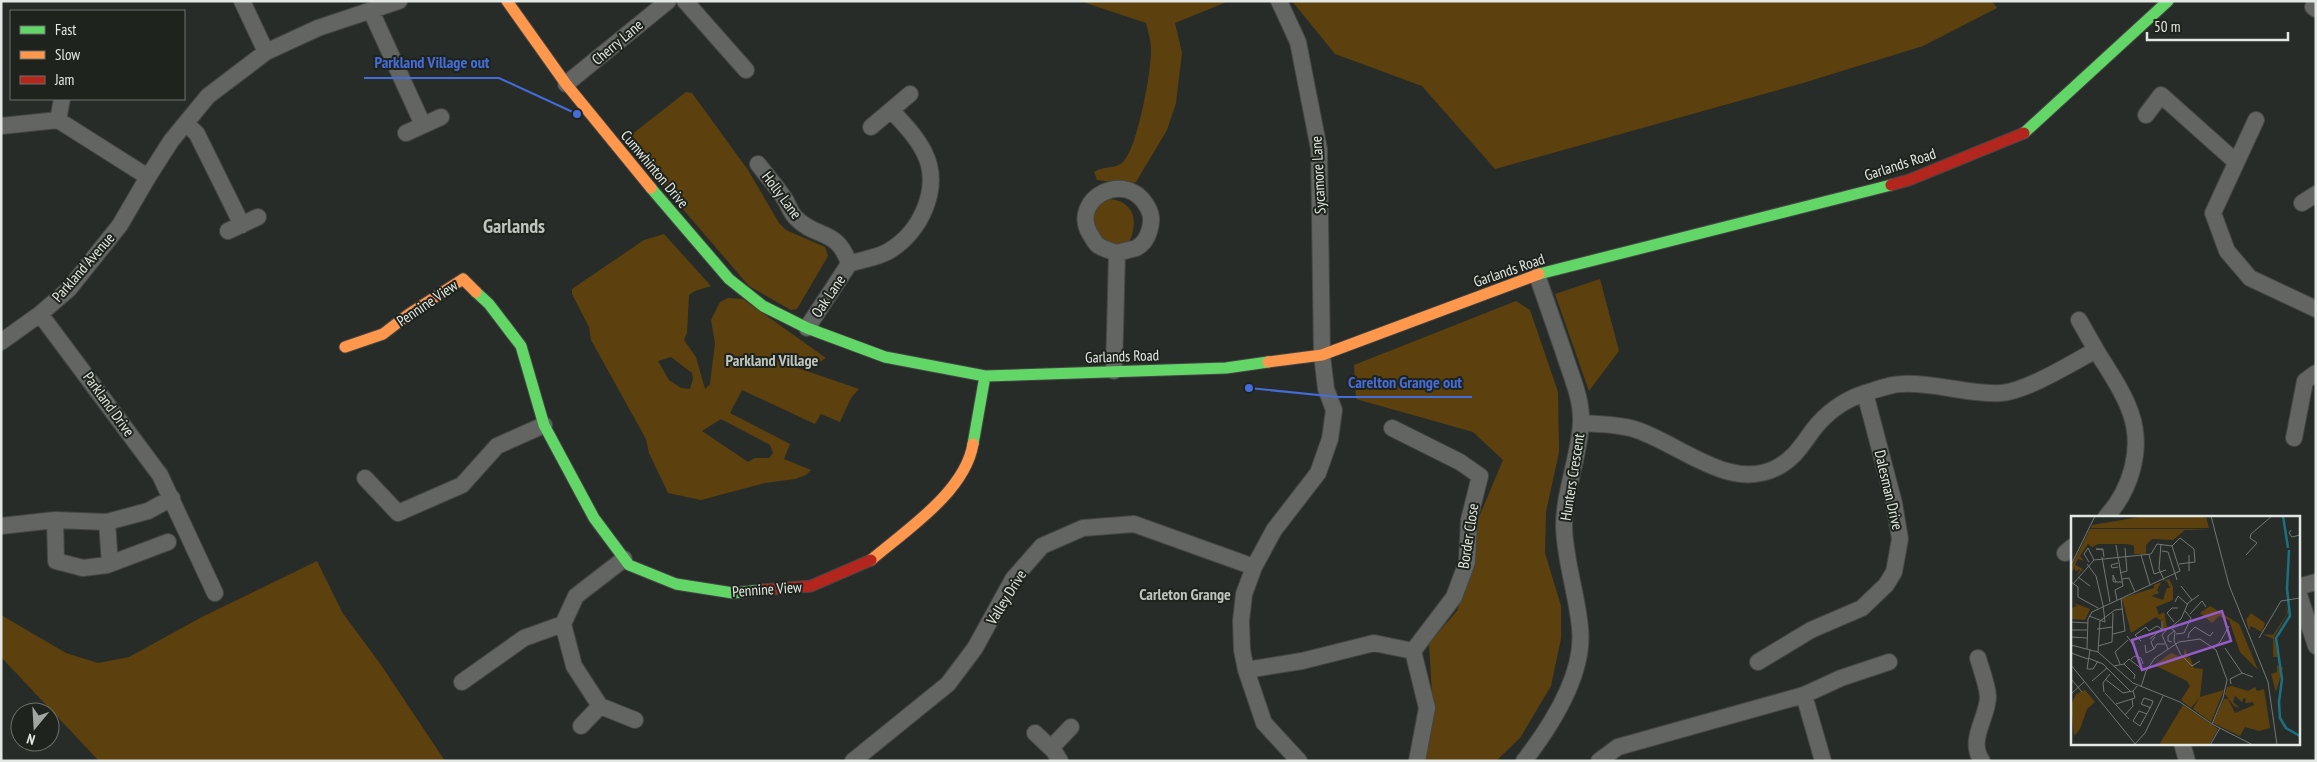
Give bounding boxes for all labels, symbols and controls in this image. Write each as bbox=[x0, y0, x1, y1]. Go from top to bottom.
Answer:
legend bbox=[10, 10, 185, 100]
scale bar bbox=[2147, 10, 2288, 42]
street label: Cherry Lane bbox=[587, 15, 647, 69]
text: 50 m bbox=[2154, 17, 2180, 36]
text: Fast bbox=[55, 20, 76, 39]
text: Slow bbox=[55, 45, 80, 64]
callout: Parkland Village out bbox=[364, 47, 499, 78]
text: Parkland Village out bbox=[375, 52, 490, 72]
text: Jam bbox=[54, 70, 74, 89]
street label: Cumwhinton Drive bbox=[617, 126, 693, 212]
street label: Sycamore Lane bbox=[1306, 136, 1330, 214]
street label: Garlands Road bbox=[1862, 144, 1938, 184]
street label: Holly Lane bbox=[758, 167, 806, 223]
district label: Garlands bbox=[483, 213, 545, 239]
street label: Parkland Avenue bbox=[48, 228, 118, 306]
street label: Garlands Road bbox=[1471, 249, 1547, 291]
street label: Oak Lane bbox=[807, 271, 849, 321]
street label: Pennine View bbox=[393, 276, 461, 330]
street label: Garlands Road bbox=[1085, 345, 1159, 367]
district label: Parkland Village bbox=[726, 350, 819, 370]
callout: Carelton Grange out bbox=[1338, 366, 1472, 397]
street label: Parkland Drive bbox=[79, 368, 139, 440]
text: Carelton Grange out bbox=[1348, 372, 1462, 392]
street label: Hunters Crescent bbox=[1556, 432, 1588, 522]
street label: Dalesman Drive bbox=[1871, 448, 1907, 532]
street label: Border Close bbox=[1453, 502, 1483, 570]
inset map bbox=[2071, 516, 2300, 744]
street label: Valley Drive bbox=[981, 566, 1030, 629]
street label: Pennine View bbox=[732, 577, 803, 601]
district label: Carleton Grange bbox=[1139, 584, 1231, 604]
north arrow bbox=[10, 702, 60, 752]
text: N bbox=[25, 730, 37, 749]

